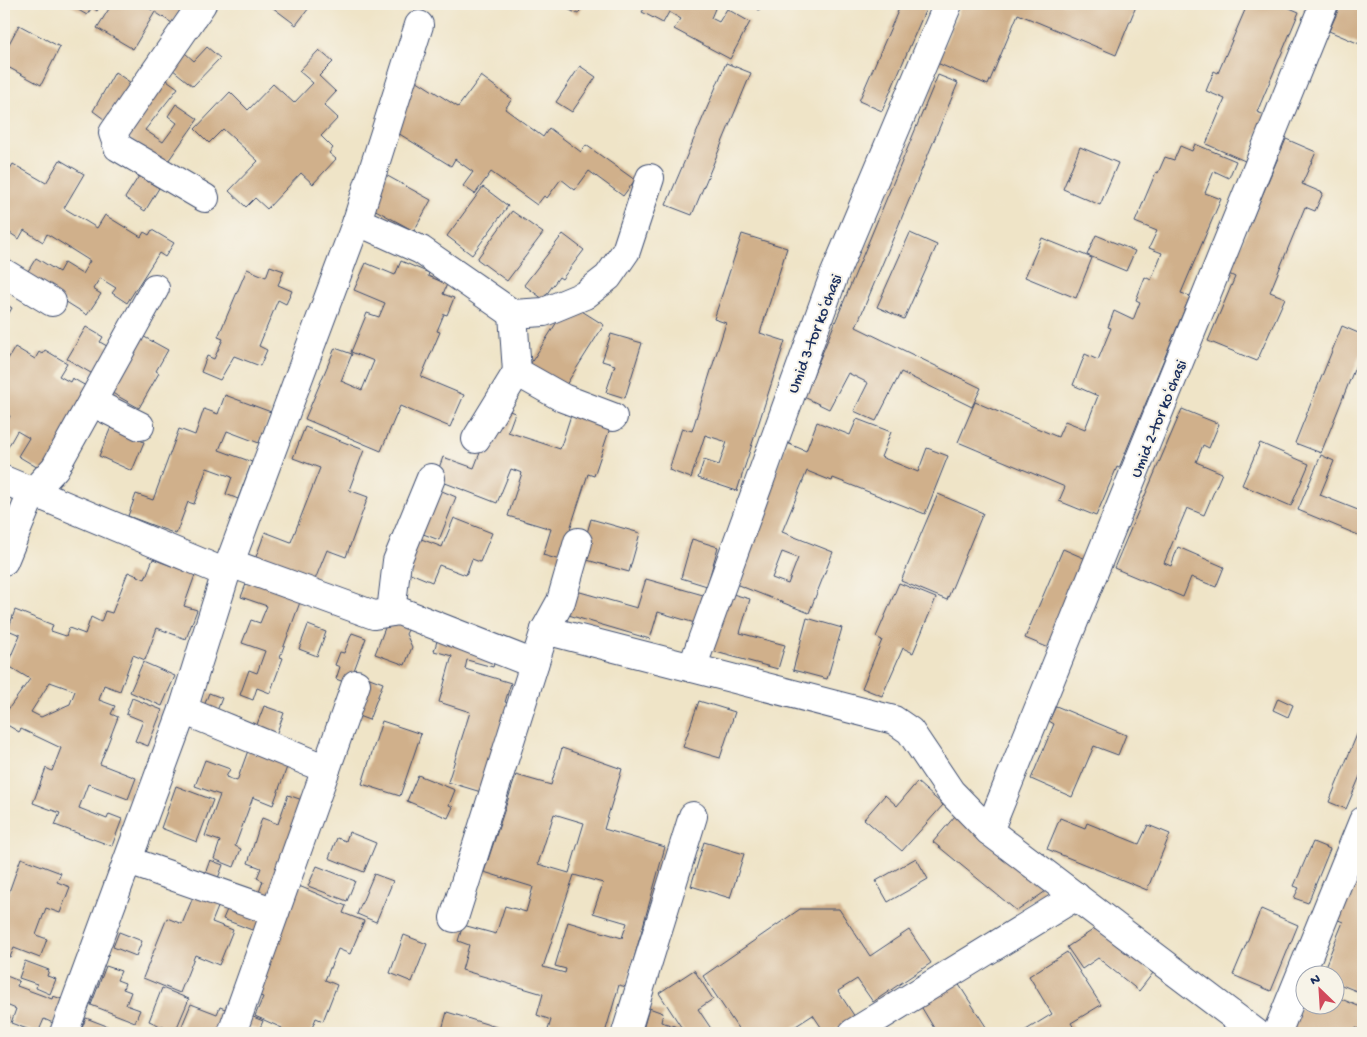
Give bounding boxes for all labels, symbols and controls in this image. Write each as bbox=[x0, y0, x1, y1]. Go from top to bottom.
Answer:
street label: Umid 3-tor koʻchasi bbox=[785, 272, 848, 397]
street label: Umid 2-tor koʻchasi bbox=[1128, 357, 1193, 481]
north arrow bbox=[1294, 964, 1344, 1014]
text: N bbox=[1308, 971, 1323, 990]

